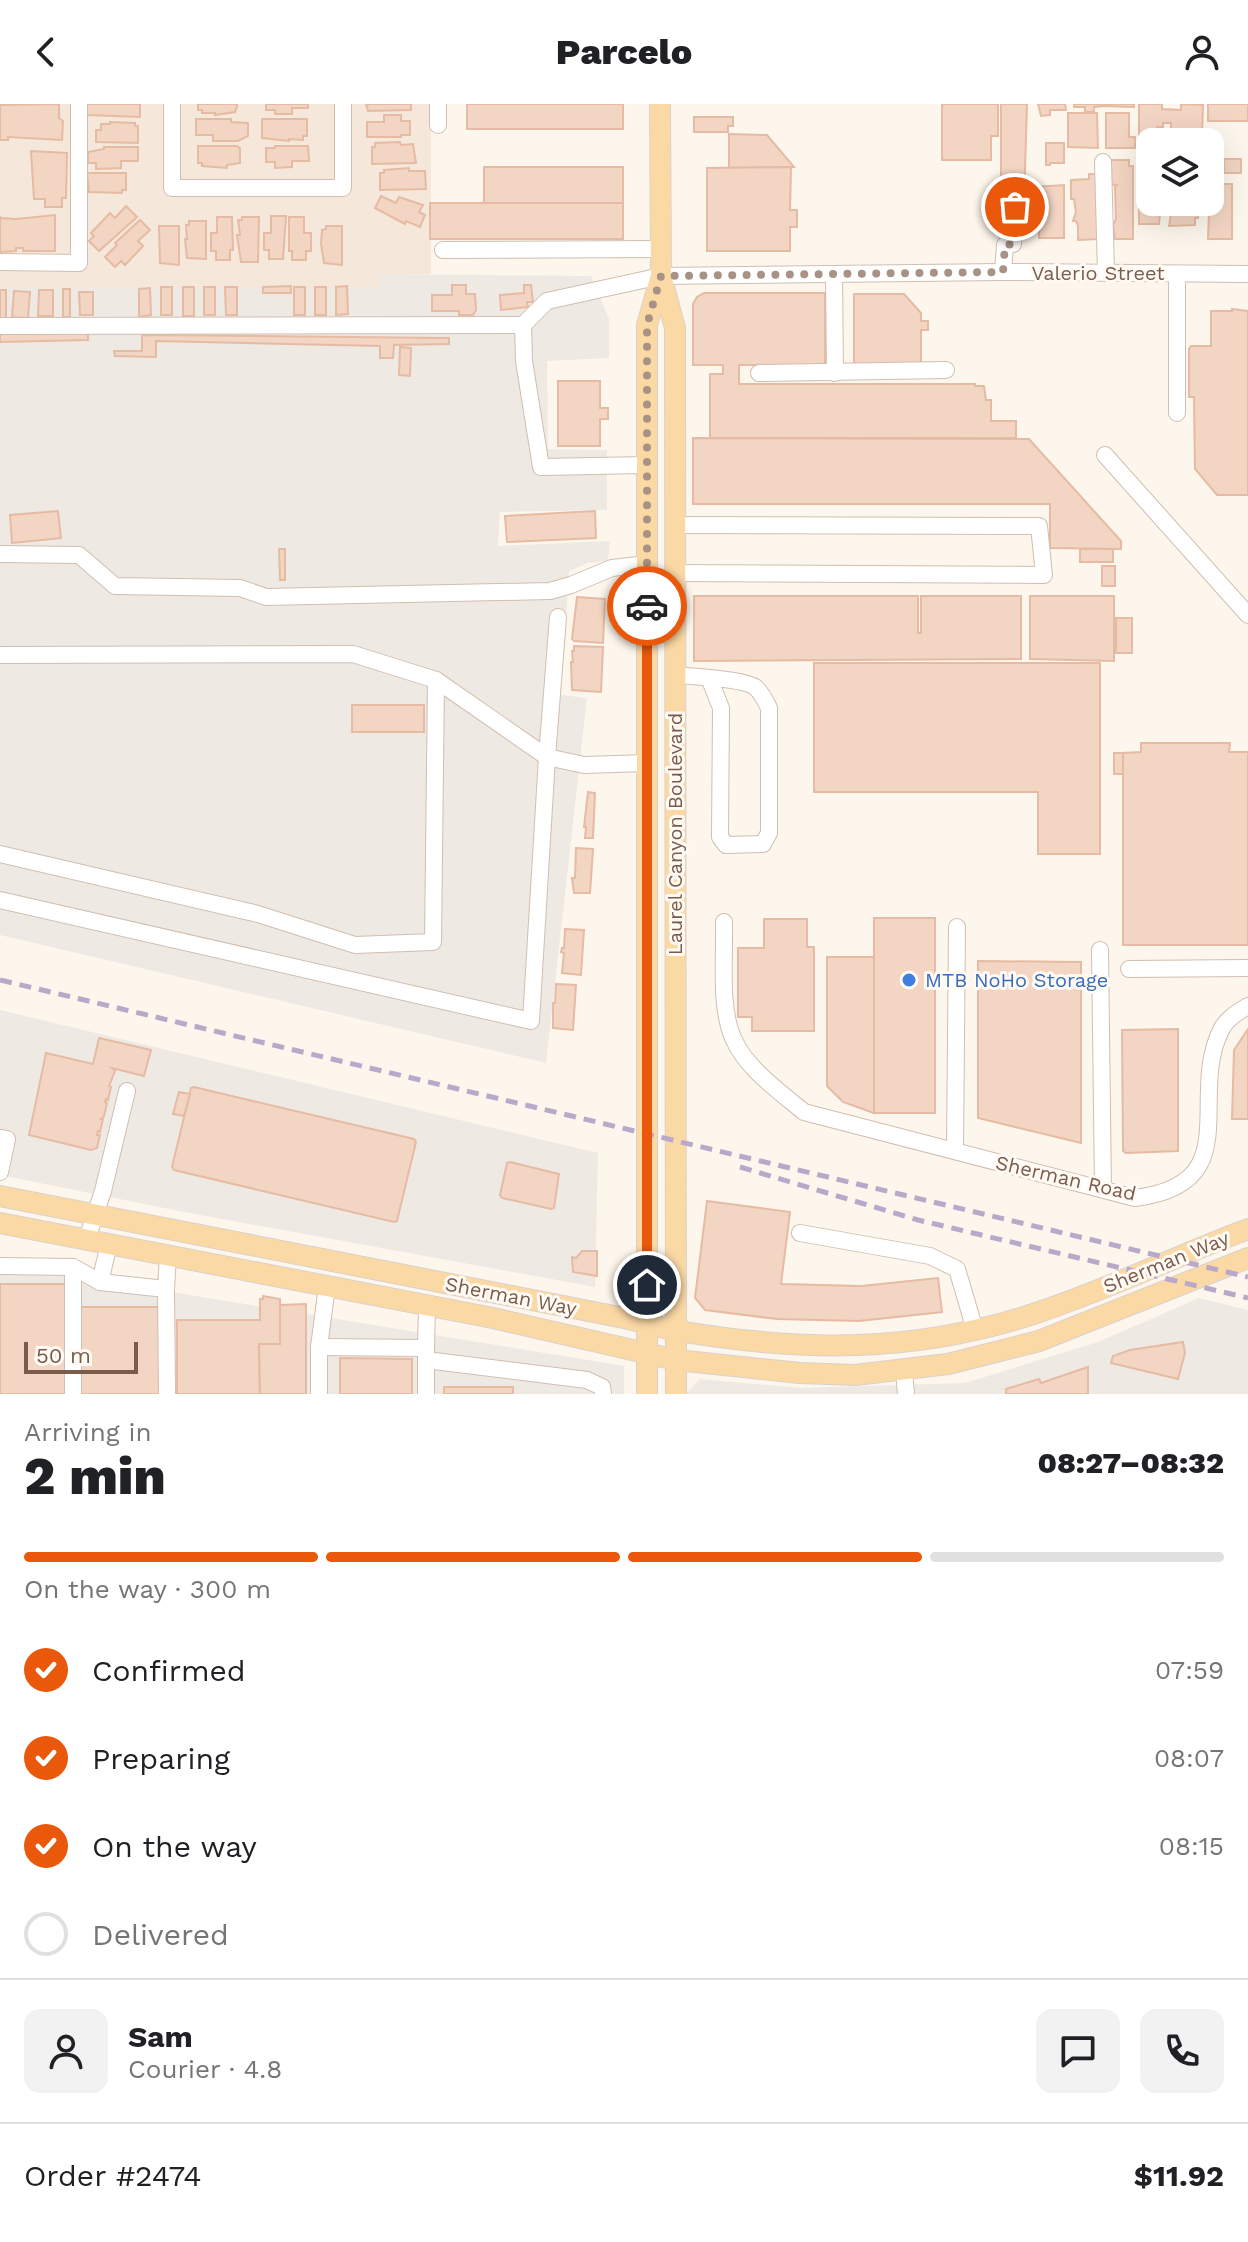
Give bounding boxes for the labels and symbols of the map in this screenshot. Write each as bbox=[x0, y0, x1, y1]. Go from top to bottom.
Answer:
pin bbox=[981, 173, 1049, 241]
street label: Valerio Street bbox=[1031, 261, 1165, 285]
courier bbox=[607, 566, 687, 646]
street label: Laurel Canyon Boulevard bbox=[663, 713, 687, 955]
place label: MTB NoHo Storage bbox=[925, 968, 1108, 992]
marker: MTB NoHo Storage bbox=[900, 971, 918, 989]
street label: Sherman Road bbox=[993, 1150, 1139, 1206]
street label: Sherman Way bbox=[1100, 1226, 1233, 1298]
pin bbox=[613, 1251, 681, 1319]
street label: Sherman Way bbox=[443, 1271, 579, 1321]
scale bar bbox=[24, 1338, 138, 1374]

